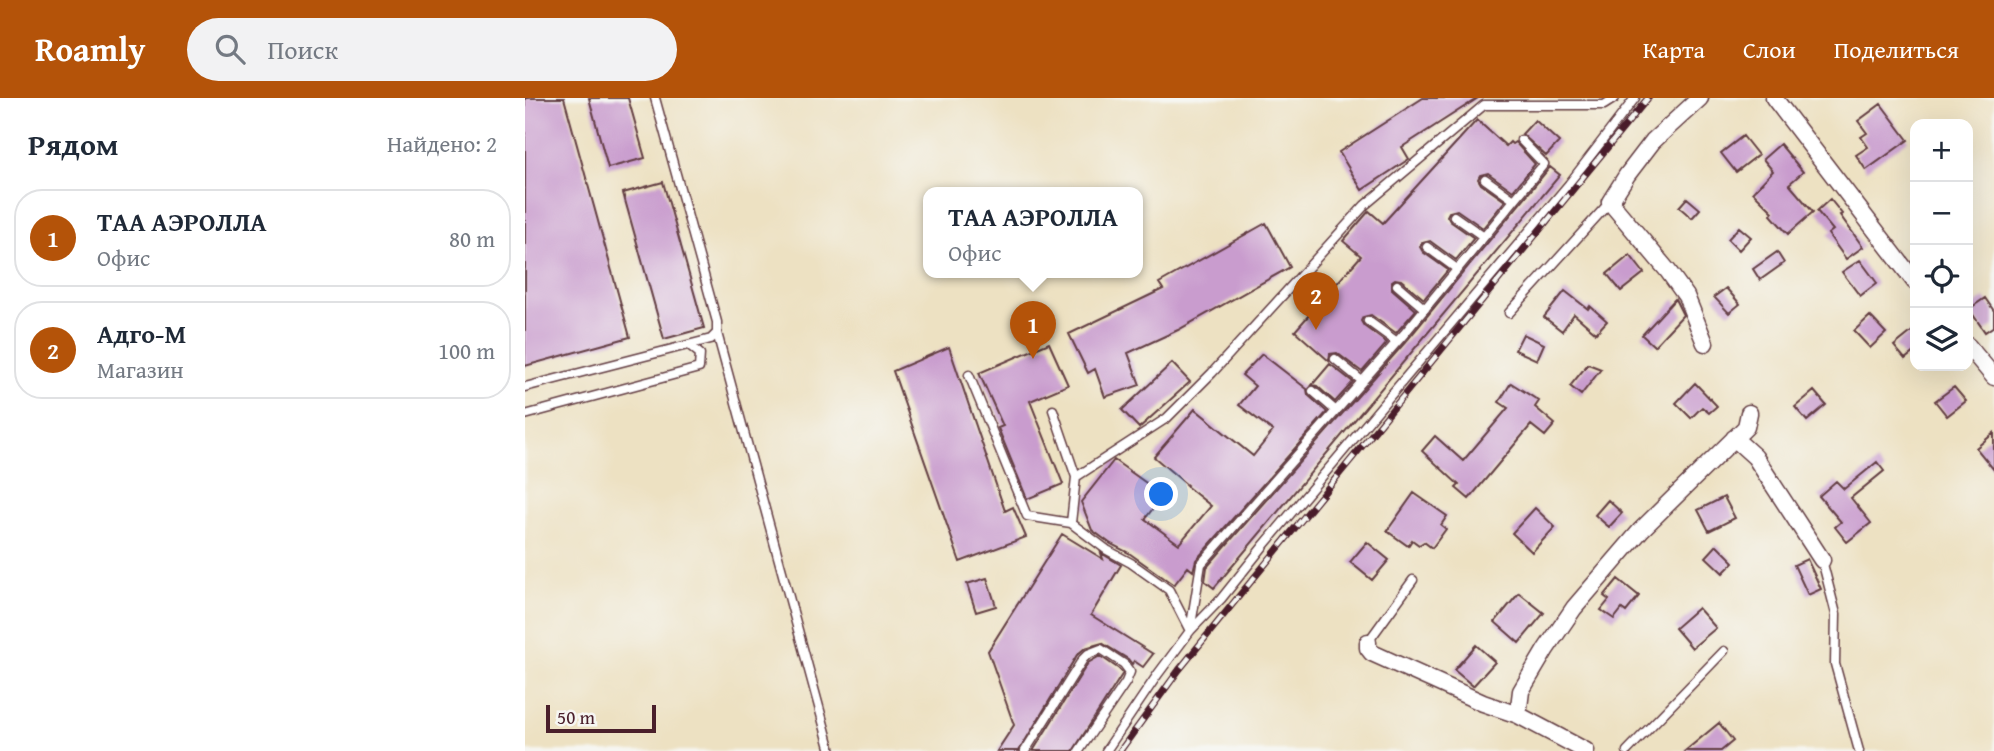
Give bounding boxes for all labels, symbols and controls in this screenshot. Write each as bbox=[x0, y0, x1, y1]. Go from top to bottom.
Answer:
search box bbox=[187, 18, 677, 81]
text: Roamly bbox=[35, 25, 145, 73]
icon: search bbox=[211, 30, 249, 68]
text: Поиск bbox=[267, 30, 338, 69]
text: Карта bbox=[1643, 32, 1705, 67]
text: Слои bbox=[1743, 32, 1796, 67]
text: Поделиться bbox=[1834, 32, 1959, 67]
map controls bbox=[1910, 119, 1973, 371]
button: + bbox=[1910, 119, 1973, 182]
text: Рядом bbox=[28, 122, 119, 166]
text: Найдено: 2 bbox=[387, 127, 497, 160]
button: − bbox=[1910, 182, 1973, 245]
popup bbox=[923, 187, 1143, 278]
text: ТАА АЭРОЛЛА bbox=[948, 197, 1118, 236]
text: ТАА АЭРОЛЛА bbox=[97, 202, 267, 241]
text: 1 bbox=[47, 222, 59, 255]
text: 80 m bbox=[449, 222, 495, 255]
text: Офис bbox=[948, 236, 1001, 269]
text: Офис bbox=[97, 241, 150, 274]
button: locate bbox=[1910, 245, 1973, 308]
pin: 2 bbox=[1293, 272, 1339, 330]
pin: 1 bbox=[1010, 301, 1056, 359]
button: layers bbox=[1910, 308, 1973, 371]
text: Адго-М bbox=[97, 314, 186, 353]
text: 2 bbox=[47, 334, 59, 367]
text: 100 m bbox=[438, 334, 495, 367]
text: Магазин bbox=[97, 353, 184, 386]
your location bbox=[1144, 477, 1178, 511]
scale bar bbox=[546, 702, 656, 734]
text: 50 m bbox=[557, 703, 595, 731]

